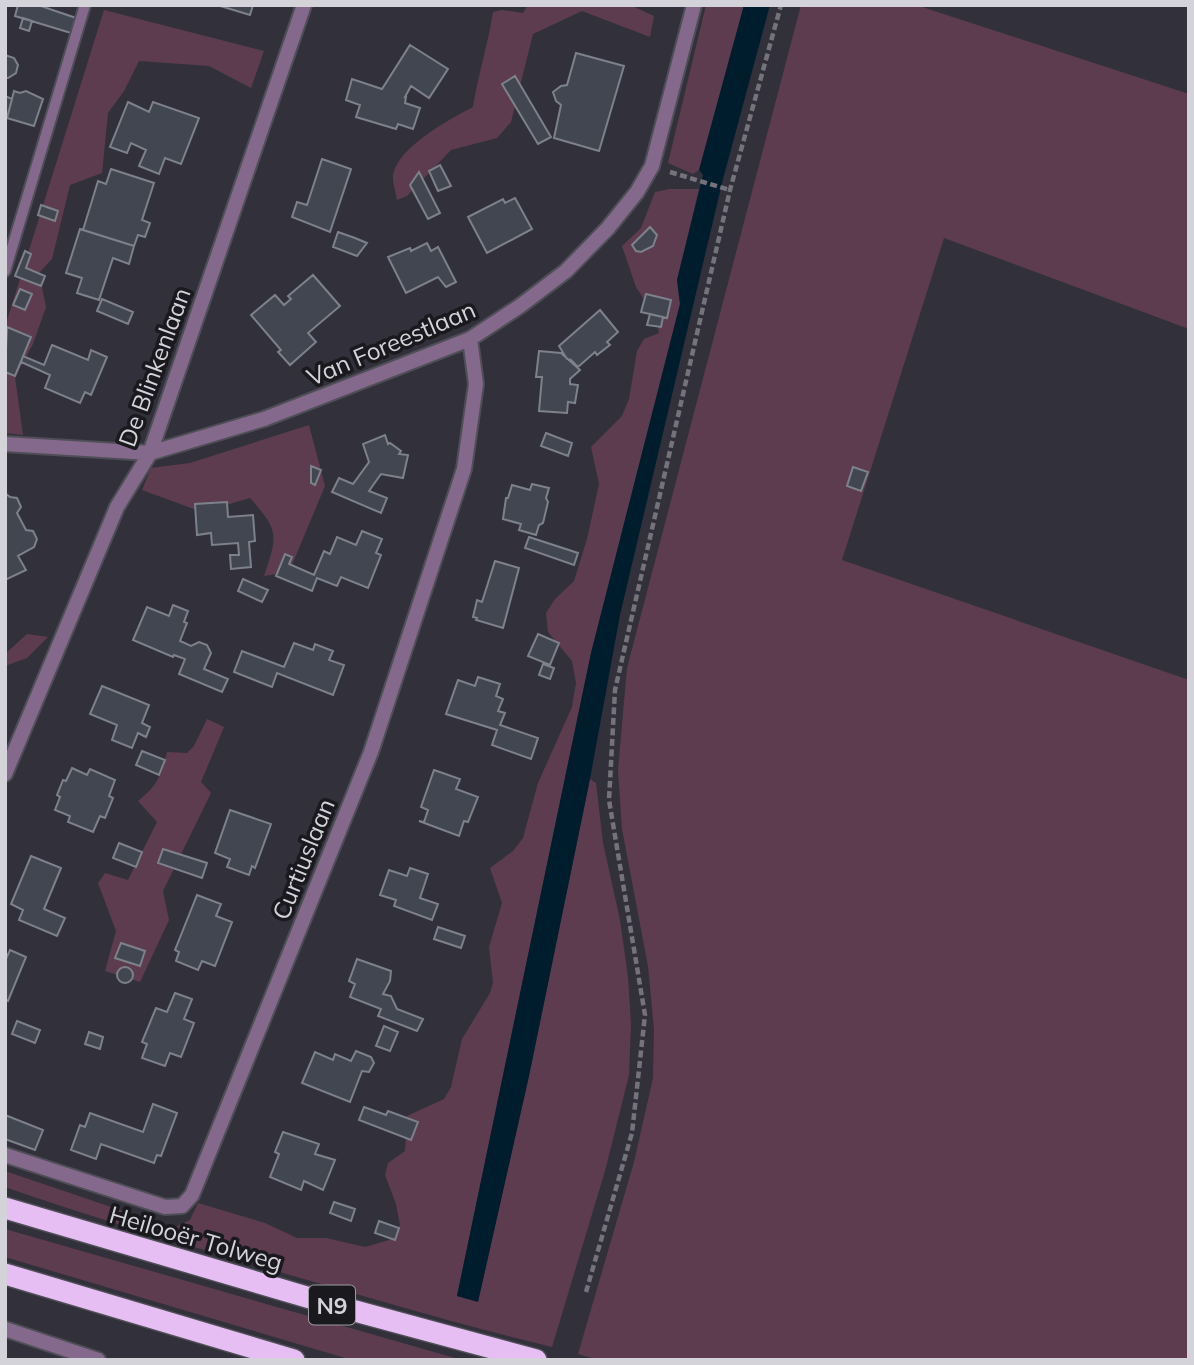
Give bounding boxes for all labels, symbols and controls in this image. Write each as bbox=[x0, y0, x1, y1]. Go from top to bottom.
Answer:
street label: De Blinkenlaan bbox=[111, 283, 197, 451]
street label: Van Foreestlaan bbox=[302, 294, 480, 392]
street label: Curtiuslaan bbox=[265, 794, 341, 924]
street label: Heilooër Tolweg bbox=[106, 1199, 286, 1277]
road number: N9 bbox=[309, 1286, 355, 1324]

